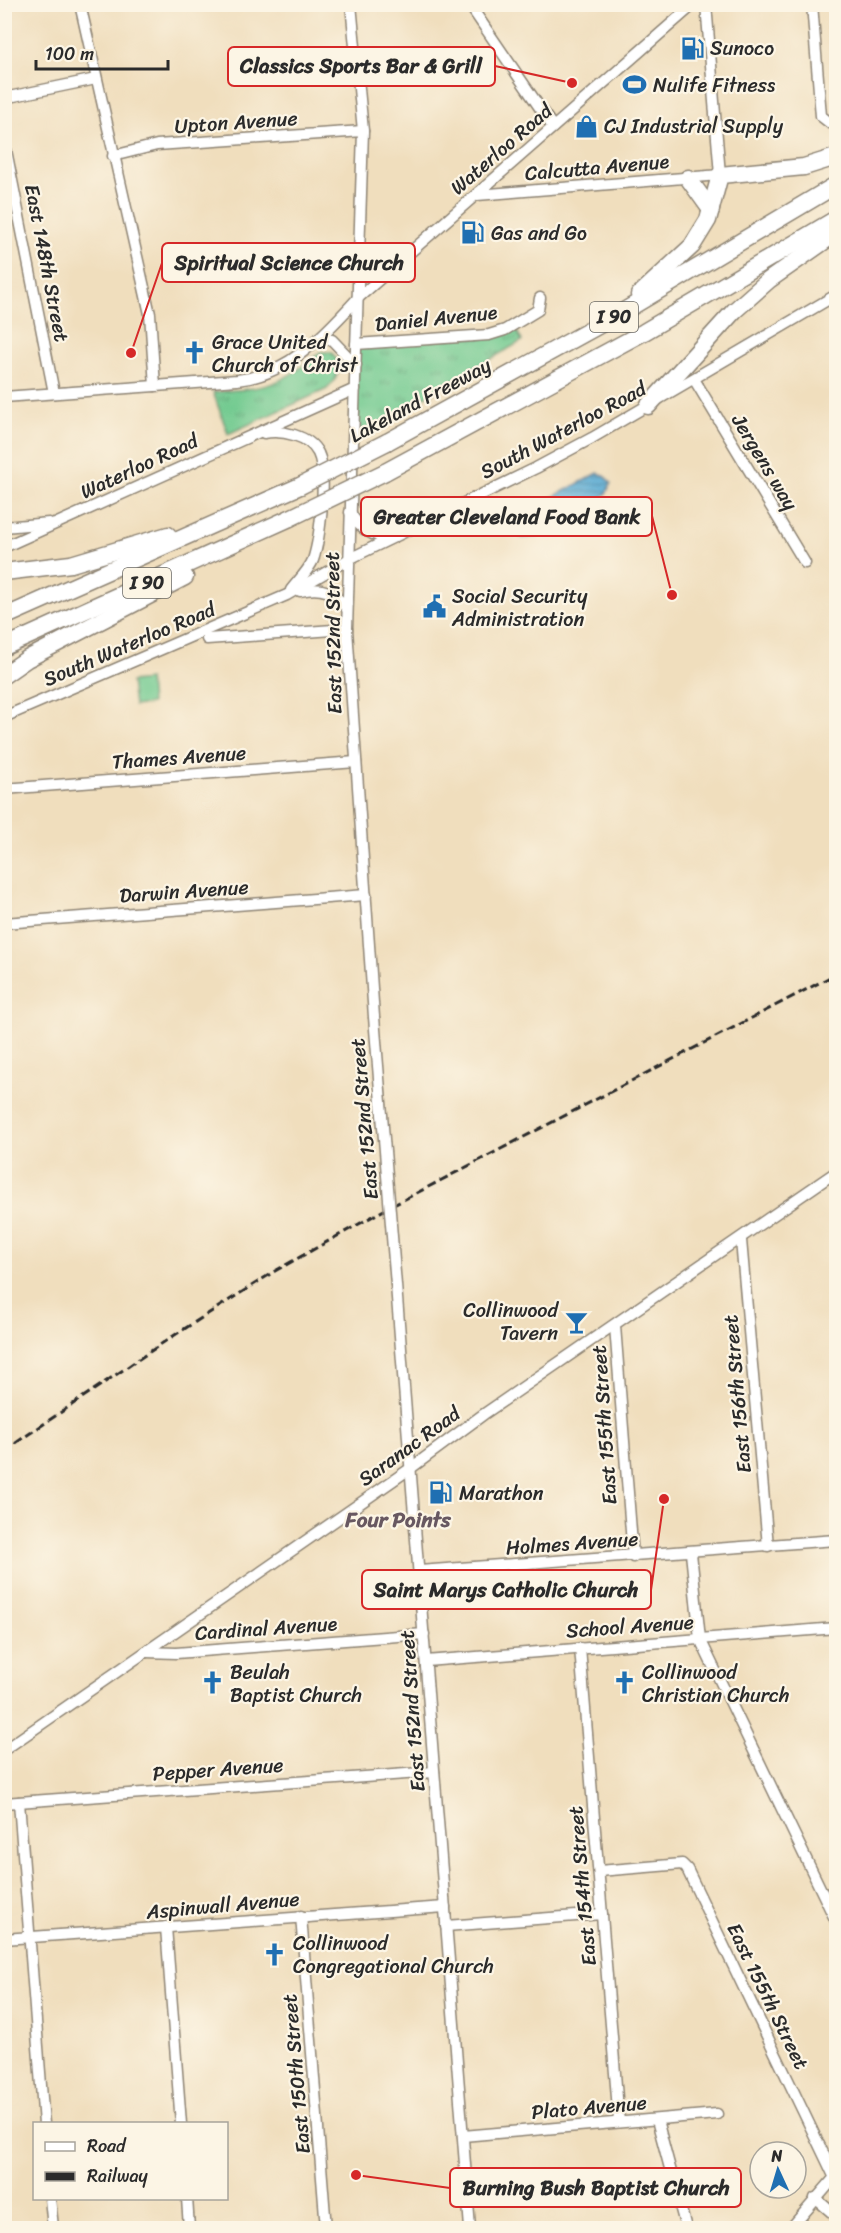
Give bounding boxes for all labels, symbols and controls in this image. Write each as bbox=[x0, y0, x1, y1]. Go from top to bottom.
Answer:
place label: Sunoco bbox=[710, 31, 774, 66]
scale bar bbox=[36, 33, 168, 71]
fuel station icon: Sunoco bbox=[679, 35, 705, 61]
text: 100 m bbox=[45, 38, 94, 70]
callout: Classics Sports Bar & Grill bbox=[228, 47, 495, 86]
text: Classics Sports Bar & Grill bbox=[239, 47, 483, 85]
place label: Nulife Fitness bbox=[653, 68, 776, 103]
sports icon: Nulife Fitness bbox=[622, 72, 648, 98]
street label: Waterloo Road bbox=[442, 94, 562, 204]
street label: Upton Avenue bbox=[173, 101, 299, 144]
place label: CJ Industrial Supply bbox=[604, 109, 784, 144]
shop icon: CJ Industrial Supply bbox=[573, 113, 599, 139]
street label: Calcutta Avenue bbox=[524, 144, 671, 191]
street label: East 148th Street bbox=[14, 181, 79, 345]
place label: Gas and Go bbox=[491, 216, 587, 251]
fuel station icon: Gas and Go bbox=[460, 220, 486, 246]
callout: Spiritual Science Church bbox=[162, 243, 415, 282]
text: Spiritual Science Church bbox=[173, 244, 404, 282]
street label: Daniel Avenue bbox=[373, 295, 499, 342]
road number: I 90 bbox=[590, 302, 638, 332]
place label: Grace United Church of Christ bbox=[212, 325, 358, 383]
church icon: Grace United Church of Christ bbox=[181, 340, 207, 366]
street label: Lakeland Freeway bbox=[343, 348, 498, 453]
street label: South Waterloo Road bbox=[474, 371, 654, 489]
street label: Jergens way bbox=[721, 406, 808, 518]
street label: Waterloo Road bbox=[74, 423, 205, 509]
callout: Greater Cleveland Food Bank bbox=[361, 497, 652, 536]
text: Greater Cleveland Food Bank bbox=[373, 498, 641, 536]
street label: East 152nd Street bbox=[315, 551, 352, 714]
road number: I 90 bbox=[123, 568, 171, 598]
place label: Social Security Administration bbox=[451, 579, 588, 637]
street label: South Waterloo Road bbox=[38, 592, 222, 697]
public building icon: Social Security Administration bbox=[421, 594, 447, 620]
street label: Thames Avenue bbox=[111, 735, 247, 780]
street label: Darwin Avenue bbox=[118, 870, 250, 913]
street label: East 152nd Street bbox=[340, 1036, 389, 1201]
place label: Collinwood Tavern bbox=[463, 1293, 559, 1351]
bar icon: Collinwood Tavern bbox=[563, 1309, 589, 1335]
street label: East 156th Street bbox=[713, 1313, 762, 1475]
street label: East 155th Street bbox=[581, 1344, 628, 1506]
street label: Saranac Road bbox=[351, 1396, 469, 1496]
place label: Marathon bbox=[459, 1476, 544, 1511]
fuel station icon: Marathon bbox=[428, 1480, 454, 1506]
district label: Four Points bbox=[344, 1501, 452, 1539]
street label: Holmes Avenue bbox=[505, 1521, 640, 1566]
callout: Saint Marys Catholic Church bbox=[362, 1570, 651, 1609]
text: Saint Marys Catholic Church bbox=[372, 1571, 639, 1609]
street label: School Avenue bbox=[565, 1605, 695, 1648]
street label: Cardinal Avenue bbox=[194, 1606, 339, 1651]
street label: East 152nd Street bbox=[389, 1629, 436, 1793]
place label: Beulah Baptist Church bbox=[230, 1655, 362, 1713]
place label: Collinwood Christian Church bbox=[642, 1655, 790, 1713]
church icon: Beulah Baptist Church bbox=[199, 1670, 225, 1696]
church icon: Collinwood Christian Church bbox=[611, 1670, 637, 1696]
street label: Pepper Avenue bbox=[151, 1747, 285, 1792]
street label: East 154th Street bbox=[558, 1804, 607, 1967]
street label: Aspinwall Avenue bbox=[144, 1881, 301, 1930]
street label: East 155th Street bbox=[717, 1917, 818, 2076]
place label: Collinwood Congregational Church bbox=[293, 1926, 494, 1984]
church icon: Collinwood Congregational Church bbox=[262, 1942, 288, 1968]
street label: East 150th Street bbox=[272, 1992, 321, 2155]
street label: Plato Avenue bbox=[530, 2085, 648, 2130]
legend bbox=[33, 2122, 228, 2200]
text: Road bbox=[87, 2130, 127, 2162]
north arrow bbox=[748, 2140, 808, 2200]
text: N bbox=[769, 2141, 784, 2170]
text: Railway bbox=[87, 2160, 149, 2192]
callout: Burning Bush Baptist Church bbox=[450, 2168, 741, 2207]
text: Burning Bush Baptist Church bbox=[462, 2169, 730, 2207]

